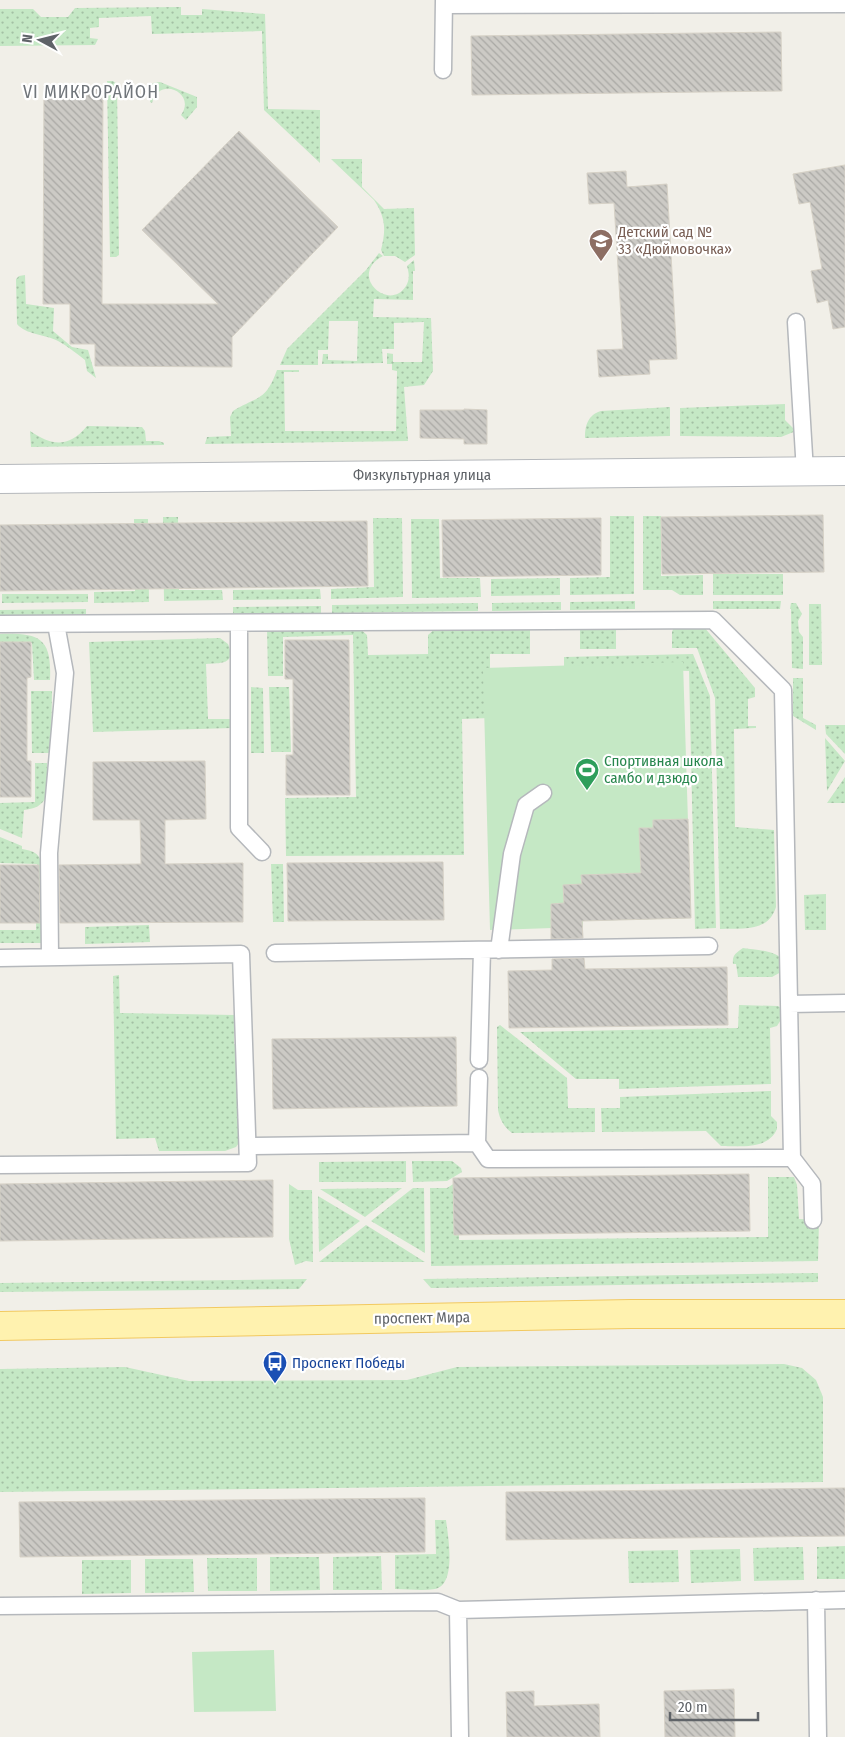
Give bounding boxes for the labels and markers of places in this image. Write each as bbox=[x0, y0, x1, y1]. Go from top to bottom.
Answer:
place label: Детский сад № 33 «Дюймовочка» bbox=[617, 223, 732, 258]
school or university icon: Детский сад № 33 «Дюймовочка» bbox=[588, 228, 614, 262]
place label: Спортивная школа самбо и дзюдо bbox=[604, 752, 723, 787]
sports icon: Спортивная школа самбо и дзюдо bbox=[574, 757, 600, 791]
bus stop icon: Проспект Победы bbox=[262, 1350, 288, 1384]
place label: Проспект Победы bbox=[292, 1354, 405, 1372]

